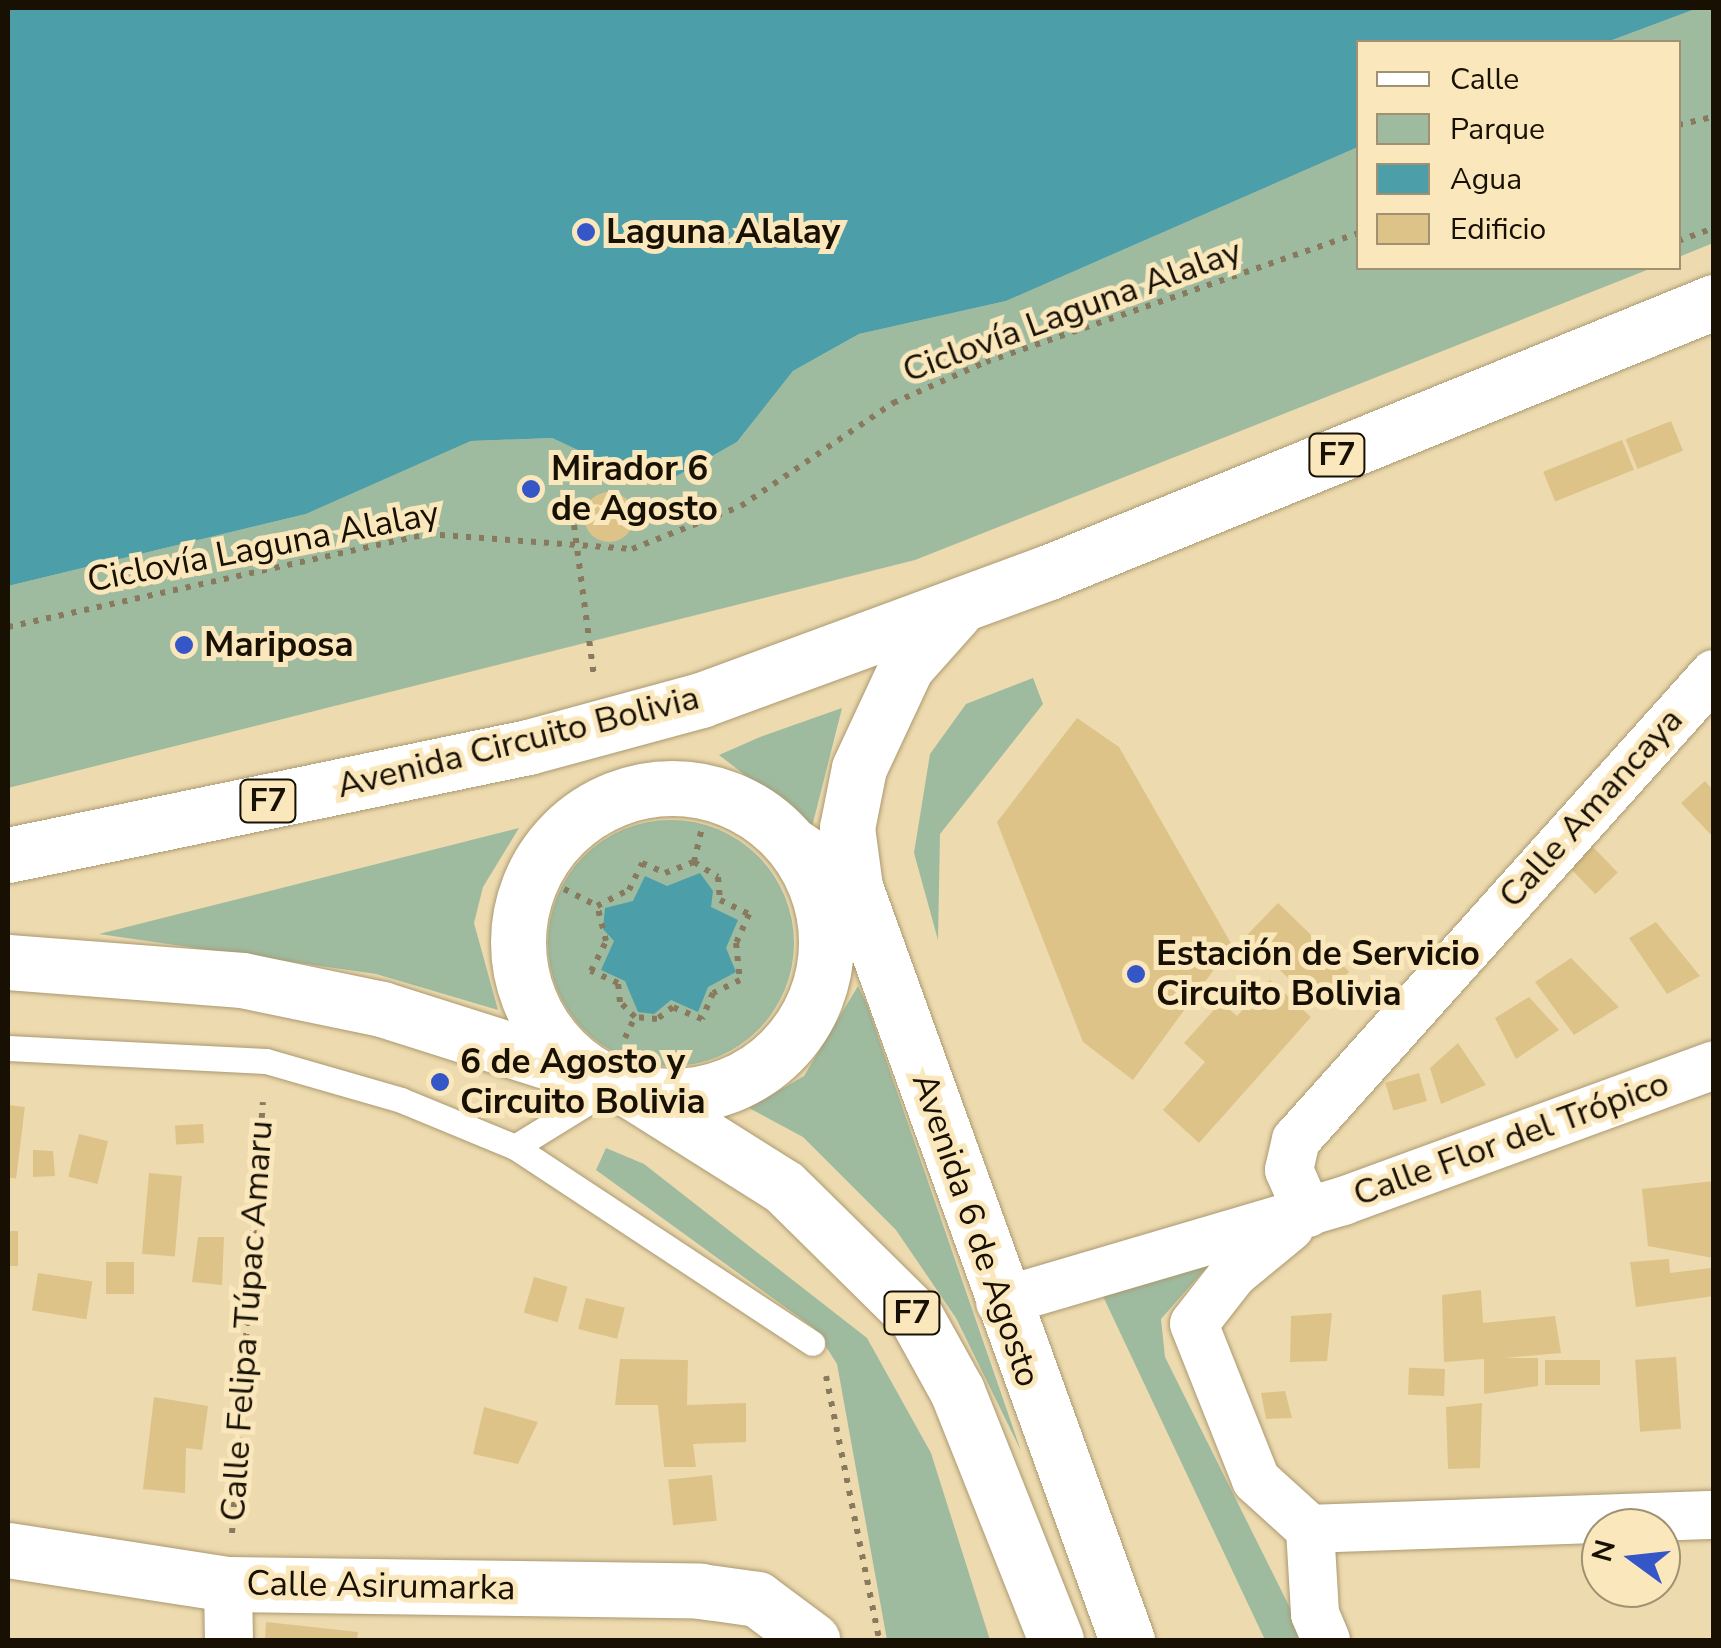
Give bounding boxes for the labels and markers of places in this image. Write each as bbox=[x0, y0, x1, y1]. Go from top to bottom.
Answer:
place label: Laguna Alalay bbox=[606, 211, 840, 253]
marker: Laguna Alalay bbox=[575, 221, 597, 243]
place label: Mirador 6 de Agosto bbox=[551, 448, 718, 530]
marker: Mirador 6 de Agosto bbox=[520, 478, 542, 500]
place label: Mariposa bbox=[204, 624, 354, 666]
marker: Mariposa bbox=[173, 634, 195, 656]
place label: Estación de Servicio Circuito Bolivia bbox=[1156, 933, 1480, 1015]
marker: Estación de Servicio Circuito Bolivia bbox=[1125, 963, 1147, 985]
place label: 6 de Agosto y Circuito Bolivia bbox=[460, 1041, 706, 1123]
marker: 6 de Agosto y Circuito Bolivia bbox=[429, 1071, 451, 1093]

